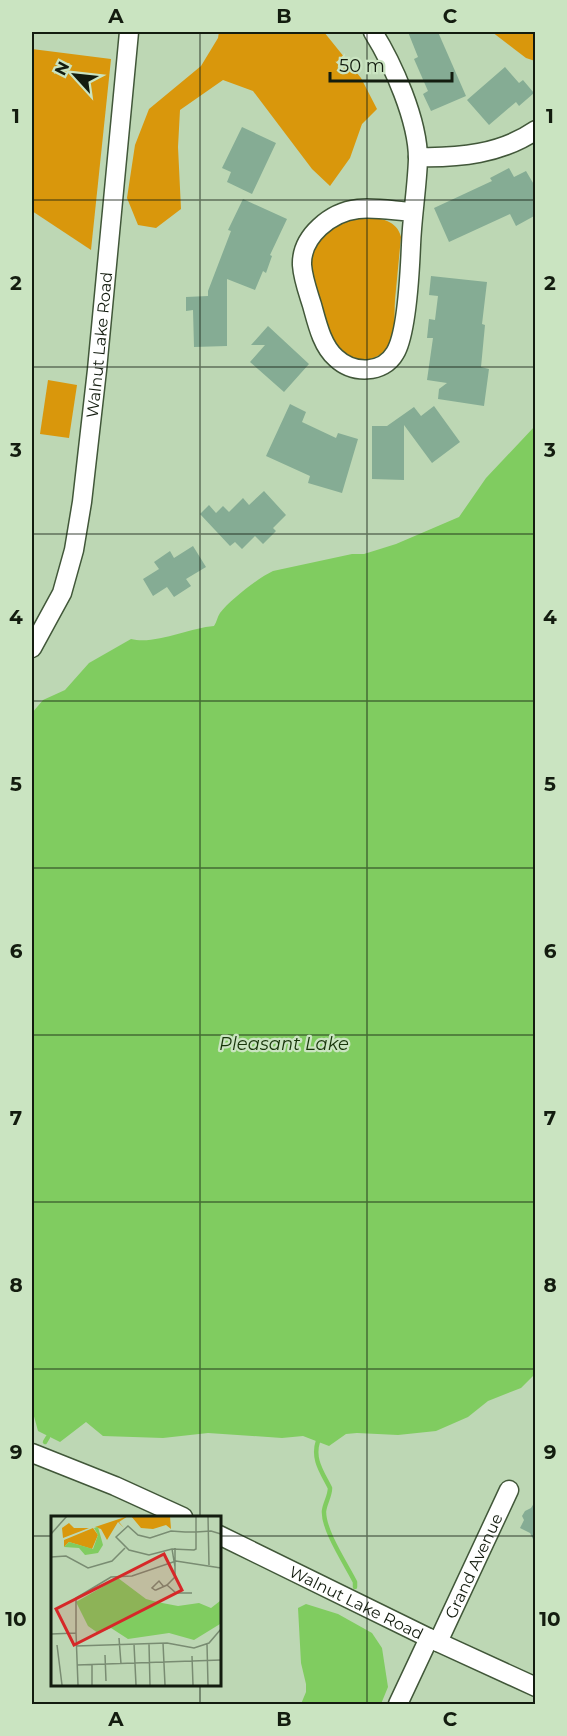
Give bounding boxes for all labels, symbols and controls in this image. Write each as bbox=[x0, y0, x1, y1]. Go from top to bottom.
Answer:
text: A bbox=[107, 4, 124, 28]
text: B bbox=[276, 4, 292, 28]
text: C bbox=[443, 4, 458, 28]
north arrow bbox=[45, 45, 105, 105]
scale bar bbox=[330, 45, 452, 83]
text: 50 m bbox=[339, 55, 385, 77]
text: N bbox=[51, 58, 73, 78]
text: 1 bbox=[12, 104, 20, 128]
text: 1 bbox=[546, 104, 554, 128]
text: 2 bbox=[10, 271, 22, 295]
street label: Walnut Lake Road bbox=[82, 271, 116, 419]
text: 2 bbox=[544, 271, 556, 295]
text: 3 bbox=[9, 438, 22, 462]
text: 3 bbox=[543, 438, 556, 462]
text: 4 bbox=[9, 605, 23, 629]
text: 4 bbox=[543, 605, 557, 629]
text: 5 bbox=[10, 772, 22, 796]
text: 5 bbox=[544, 772, 556, 796]
text: 6 bbox=[10, 939, 23, 963]
text: 6 bbox=[544, 939, 557, 963]
water label: Pleasant Lake bbox=[219, 1033, 349, 1055]
text: 7 bbox=[10, 1106, 22, 1130]
text: 7 bbox=[544, 1106, 556, 1130]
text: 8 bbox=[9, 1273, 23, 1297]
text: 8 bbox=[543, 1273, 557, 1297]
text: 9 bbox=[10, 1440, 22, 1464]
text: 9 bbox=[544, 1440, 556, 1464]
street label: Grand Avenue bbox=[441, 1510, 506, 1622]
inset map bbox=[51, 1516, 220, 1685]
street label: Walnut Lake Road bbox=[286, 1562, 426, 1643]
text: 10 bbox=[5, 1607, 27, 1631]
text: 10 bbox=[539, 1607, 561, 1631]
text: A bbox=[107, 1707, 124, 1731]
text: B bbox=[276, 1707, 292, 1731]
text: C bbox=[443, 1707, 458, 1731]

